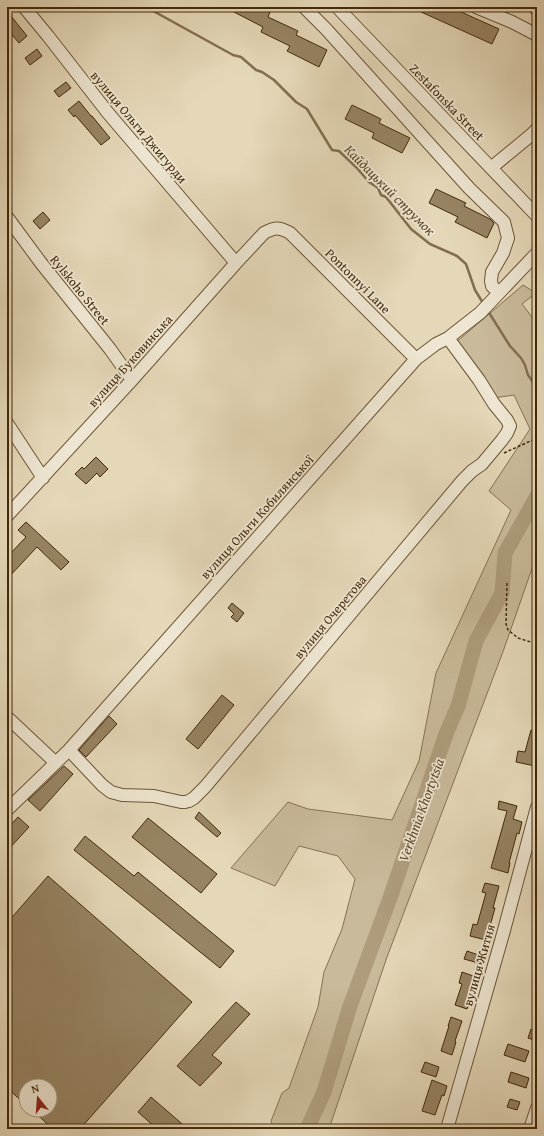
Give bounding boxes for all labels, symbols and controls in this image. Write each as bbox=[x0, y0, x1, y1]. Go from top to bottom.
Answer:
street label: Zestafonska Street bbox=[405, 59, 489, 145]
street label: вулиця Ольги Джигурди bbox=[86, 67, 192, 187]
water label: Кайдацький струмок bbox=[340, 140, 440, 240]
street label: Pontonnyi Lane bbox=[321, 244, 395, 318]
street label: Rylskoho Street bbox=[46, 251, 115, 329]
street label: вулиця Буковинська bbox=[83, 310, 177, 411]
street label: вулиця Ольги Кобилянської bbox=[196, 451, 318, 583]
street label: вулиця Очеретова bbox=[289, 570, 371, 663]
water label: Verkhnia Khortytsia bbox=[393, 755, 449, 864]
street label: вулиця Житня bbox=[458, 921, 500, 1008]
north arrow bbox=[18, 1078, 58, 1118]
text: N bbox=[29, 1080, 42, 1097]

